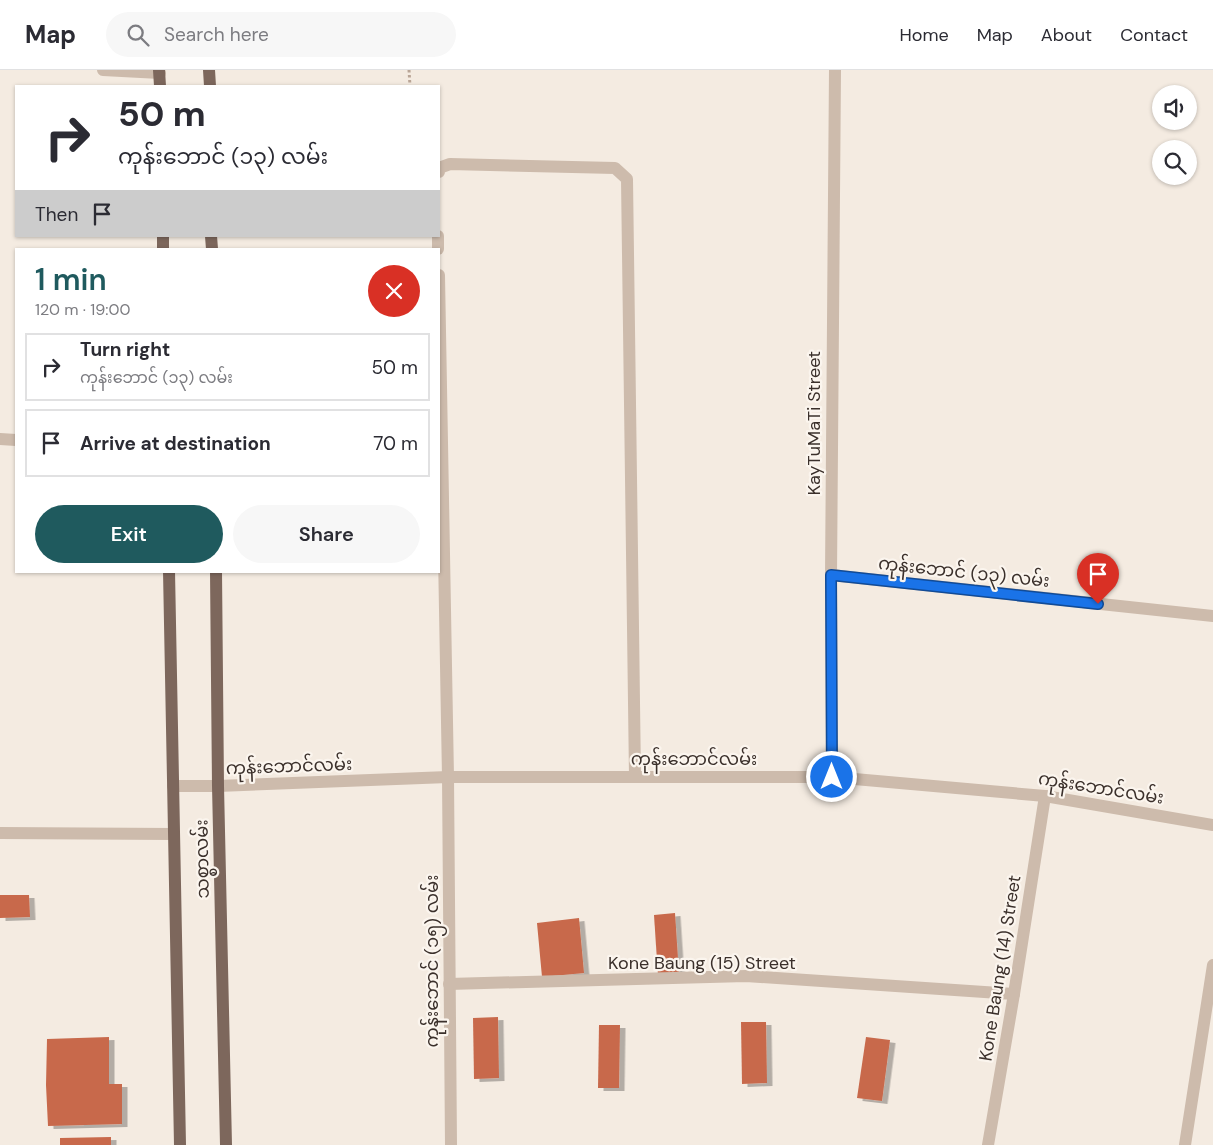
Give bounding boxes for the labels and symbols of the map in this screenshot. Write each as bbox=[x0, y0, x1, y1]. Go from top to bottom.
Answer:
street label: KayTuMaTi Street bbox=[802, 351, 826, 495]
street label: ကုန်းဘောင် (၁၃) လမ်း bbox=[877, 550, 1051, 596]
pin bbox=[1077, 553, 1119, 604]
street label: ကုန်းဘောင်လမ်း bbox=[631, 746, 757, 774]
position arrow bbox=[805, 750, 857, 802]
street label: ကုန်းဘောင်လမ်း bbox=[225, 751, 353, 783]
street label: ကုန်းဘောင်လမ်း bbox=[1036, 765, 1166, 813]
street label: သစ္စာလမ်း bbox=[188, 819, 218, 899]
street label: Kone Baung (14) Street bbox=[973, 873, 1027, 1063]
street label: ကုန်းဘောင် (၁၅) လမ်း bbox=[419, 875, 447, 1048]
street label: Kone Baung (15) Street bbox=[608, 951, 796, 975]

